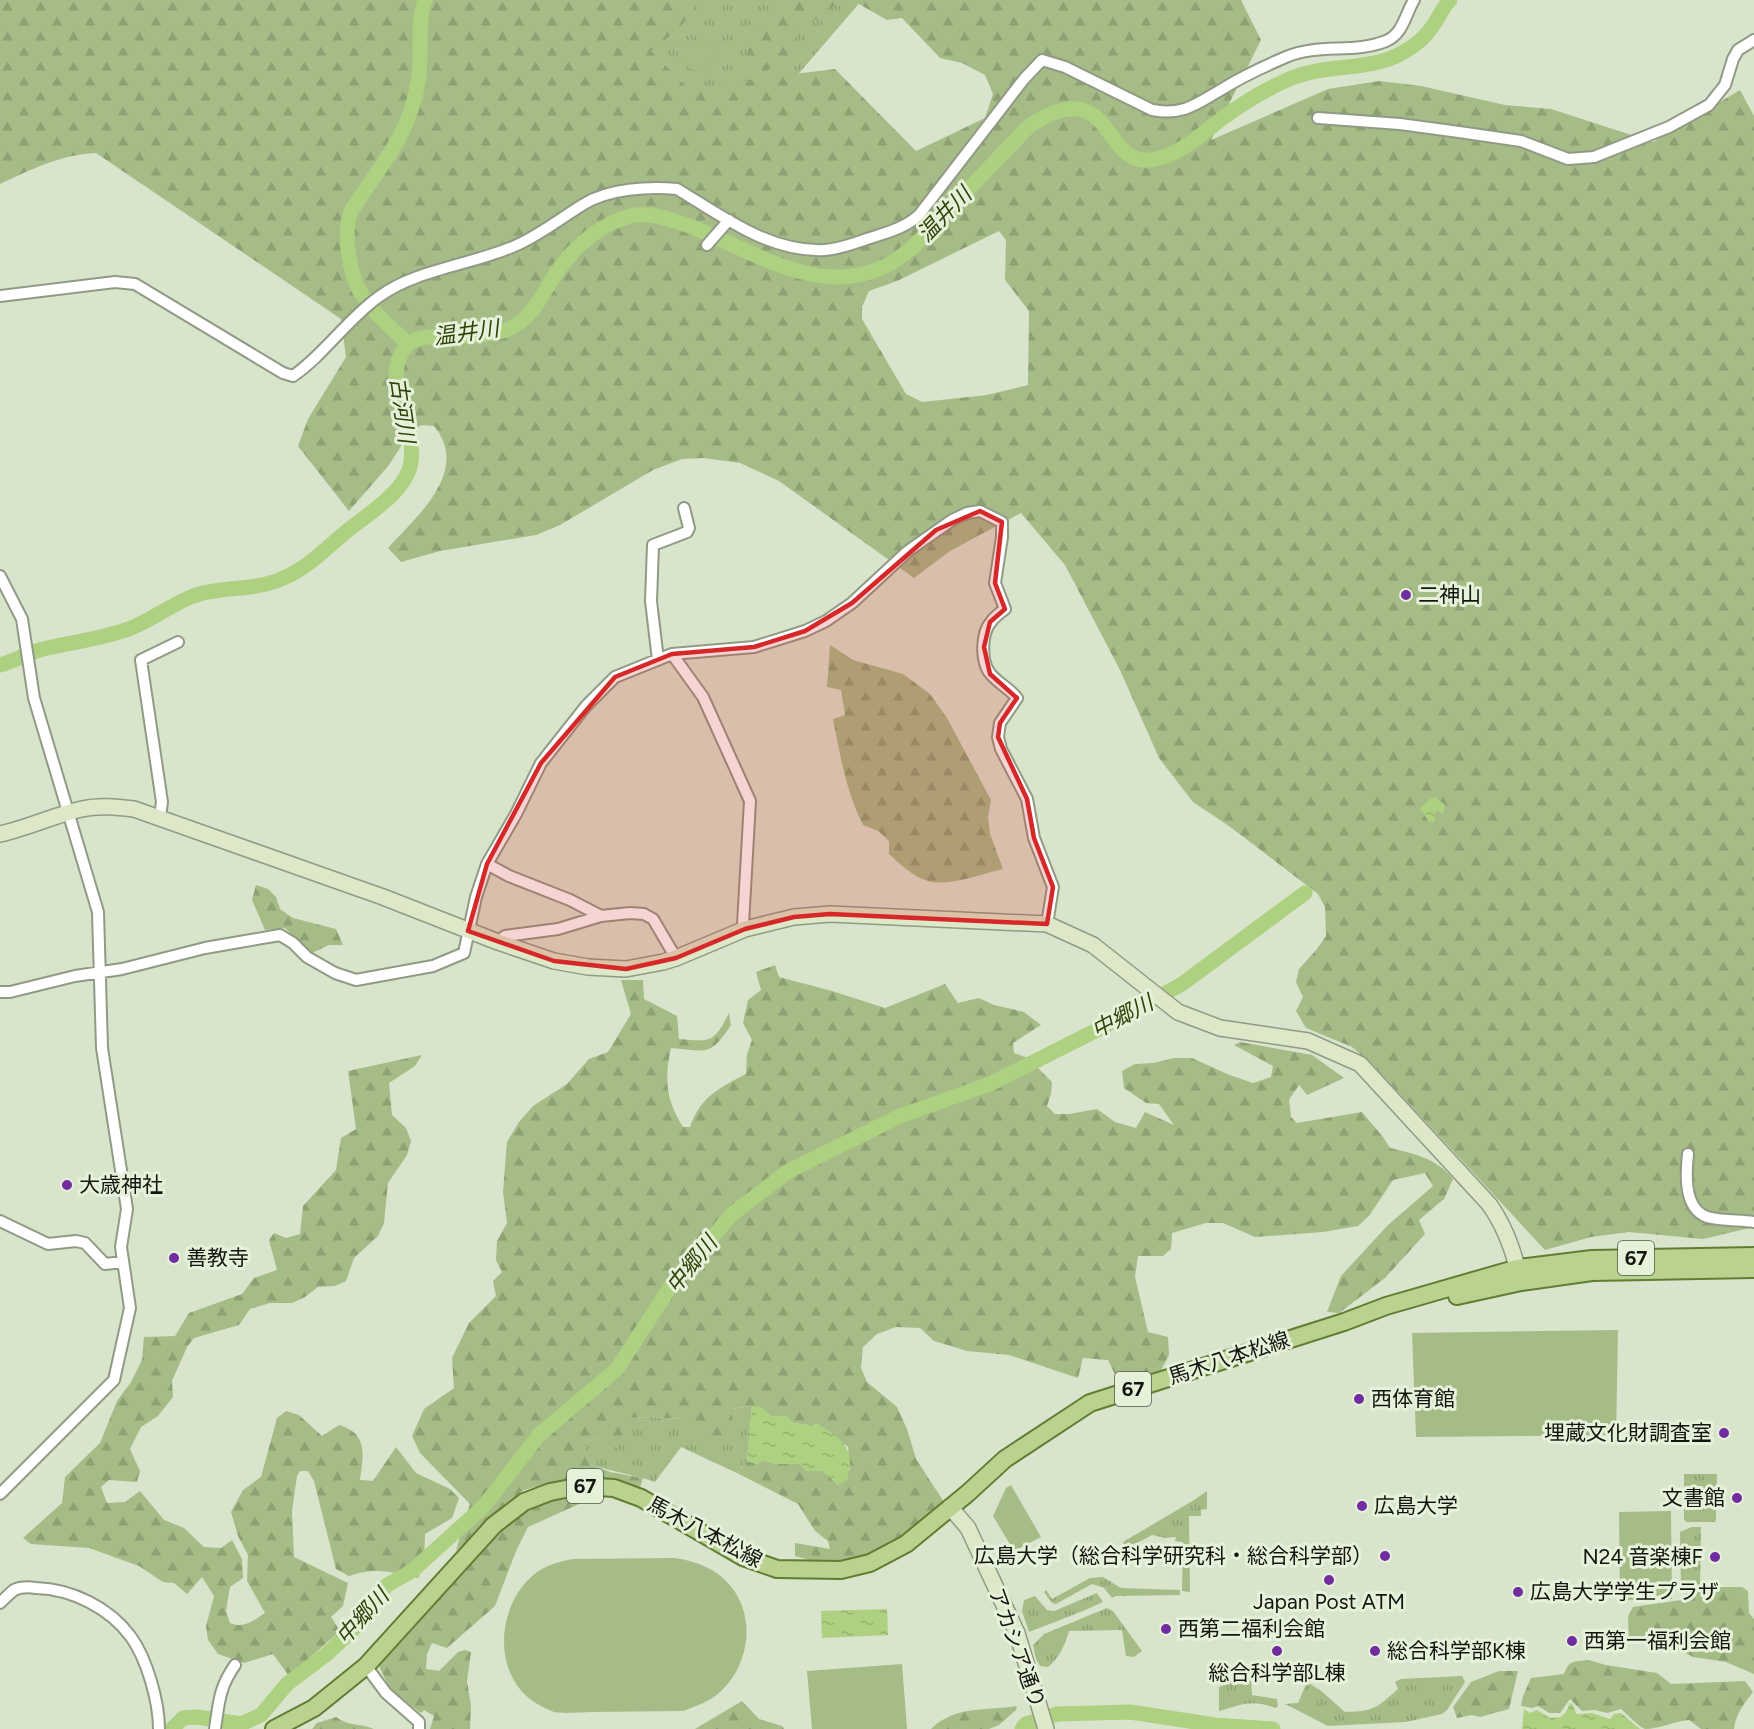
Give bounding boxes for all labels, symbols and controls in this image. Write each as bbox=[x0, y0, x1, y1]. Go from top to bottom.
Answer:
water label: 温井川 bbox=[912, 180, 978, 247]
water label: 温井川 bbox=[432, 314, 503, 350]
water label: 古河川 bbox=[385, 376, 421, 447]
place label: 二神山 bbox=[1418, 582, 1481, 607]
marker: 二神山 bbox=[1399, 588, 1413, 602]
water label: 中郷川 bbox=[1087, 988, 1159, 1044]
place label: 大歳神社 bbox=[79, 1172, 163, 1197]
marker: 大歳神社 bbox=[60, 1178, 74, 1192]
water label: 中郷川 bbox=[660, 1229, 724, 1298]
road number: 67 bbox=[1618, 1241, 1654, 1275]
place label: 善教寺 bbox=[186, 1245, 249, 1270]
marker: 善教寺 bbox=[167, 1251, 181, 1265]
street label: 馬木八本松線 bbox=[1165, 1326, 1293, 1389]
road number: 67 bbox=[1115, 1372, 1151, 1406]
place label: 西体育館 bbox=[1371, 1386, 1455, 1411]
marker: 西体育館 bbox=[1352, 1392, 1366, 1406]
place label: 埋蔵文化財調査室 bbox=[1544, 1420, 1712, 1445]
marker: 埋蔵文化財調査室 bbox=[1717, 1426, 1731, 1440]
road number: 67 bbox=[567, 1469, 603, 1503]
place label: 文書館 bbox=[1662, 1485, 1725, 1510]
street label: 馬木八本松線 bbox=[644, 1491, 767, 1572]
marker: 文書館 bbox=[1730, 1491, 1744, 1505]
place label: 広島大学 bbox=[1374, 1493, 1458, 1518]
marker: 広島大学 bbox=[1355, 1499, 1369, 1513]
place label: 広島大学（総合科学研究科・総合科学部） bbox=[974, 1543, 1373, 1568]
place label: N24 音楽棟F bbox=[1582, 1544, 1703, 1569]
marker: 広島大学（総合科学研究科・総合科学部） bbox=[1378, 1549, 1392, 1563]
marker: N24 音楽棟F bbox=[1708, 1550, 1722, 1564]
marker: Japan Post ATM bbox=[1322, 1573, 1336, 1587]
place label: 広島大学学生プラザ bbox=[1530, 1579, 1719, 1604]
water label: 中郷川 bbox=[330, 1581, 396, 1650]
street label: アカシア通り bbox=[984, 1584, 1051, 1711]
marker: 広島大学学生プラザ bbox=[1511, 1585, 1525, 1599]
place label: Japan Post ATM bbox=[1253, 1589, 1405, 1614]
place label: 西第二福利会館 bbox=[1178, 1616, 1325, 1641]
marker: 西第二福利会館 bbox=[1159, 1622, 1173, 1636]
place label: 西第一福利会館 bbox=[1584, 1628, 1731, 1653]
marker: 西第一福利会館 bbox=[1565, 1634, 1579, 1648]
place label: 総合科学部K棟 bbox=[1387, 1638, 1526, 1663]
marker: 総合科学部L棟 bbox=[1270, 1644, 1284, 1658]
marker: 総合科学部K棟 bbox=[1368, 1644, 1382, 1658]
place label: 総合科学部L棟 bbox=[1209, 1660, 1345, 1685]

